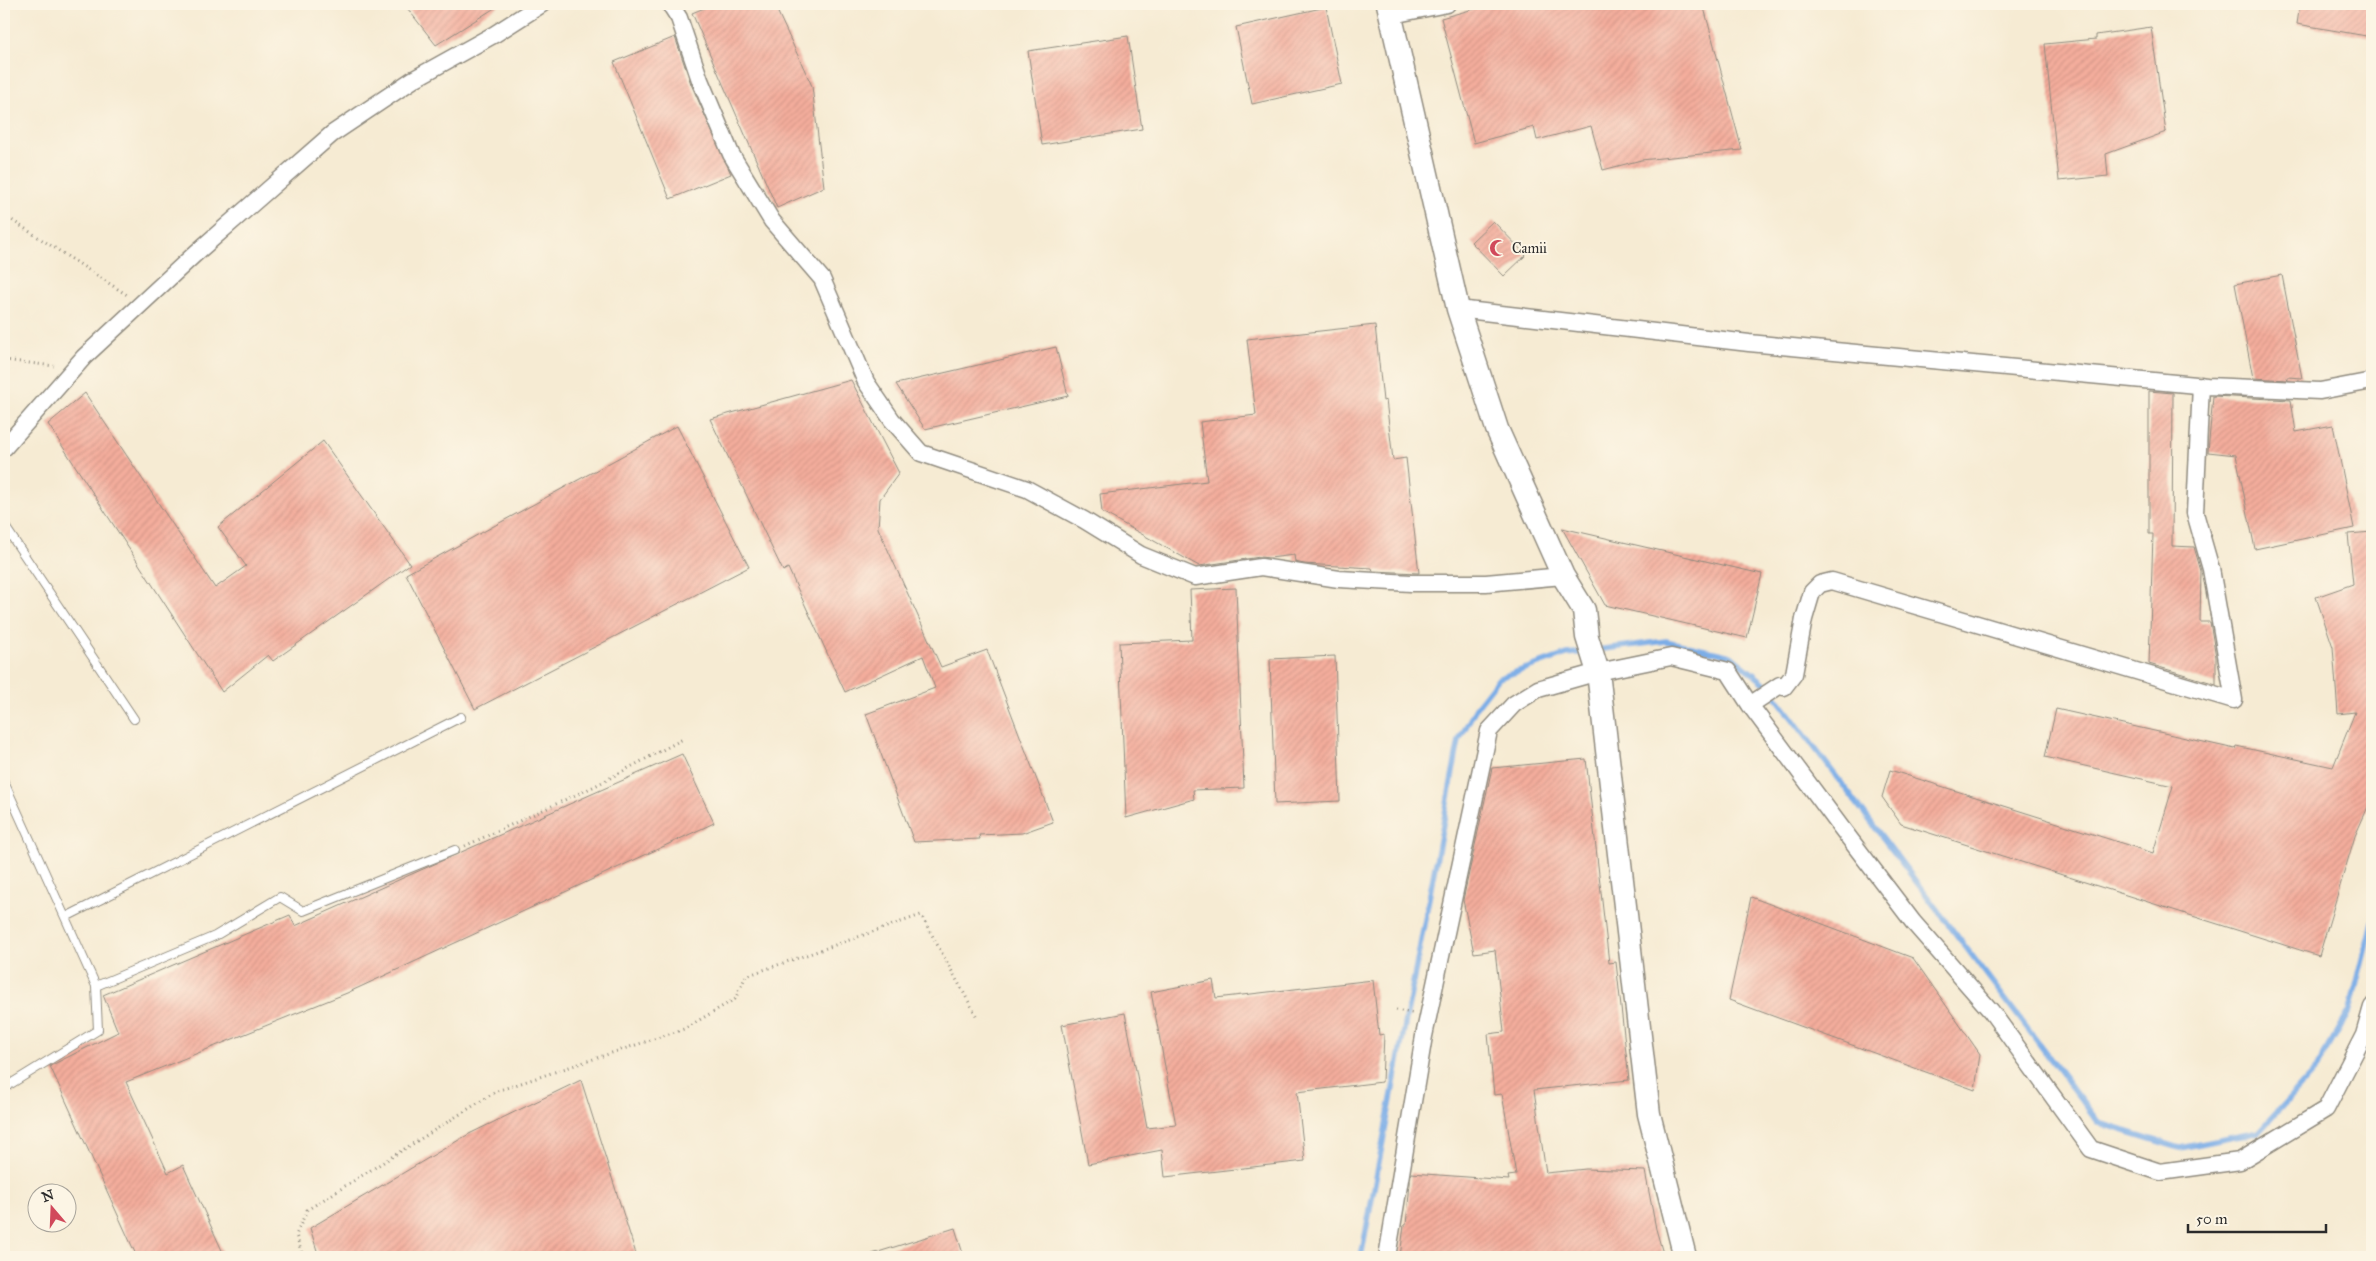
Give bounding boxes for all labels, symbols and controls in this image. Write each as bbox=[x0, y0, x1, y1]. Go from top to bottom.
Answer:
mosque icon: Camii bbox=[1488, 238, 1508, 258]
place label: Camii bbox=[1512, 240, 1547, 257]
north arrow bbox=[28, 1184, 78, 1234]
text: N bbox=[40, 1186, 56, 1206]
scale bar bbox=[2188, 1201, 2326, 1233]
text: 50 m bbox=[2196, 1210, 2228, 1228]

